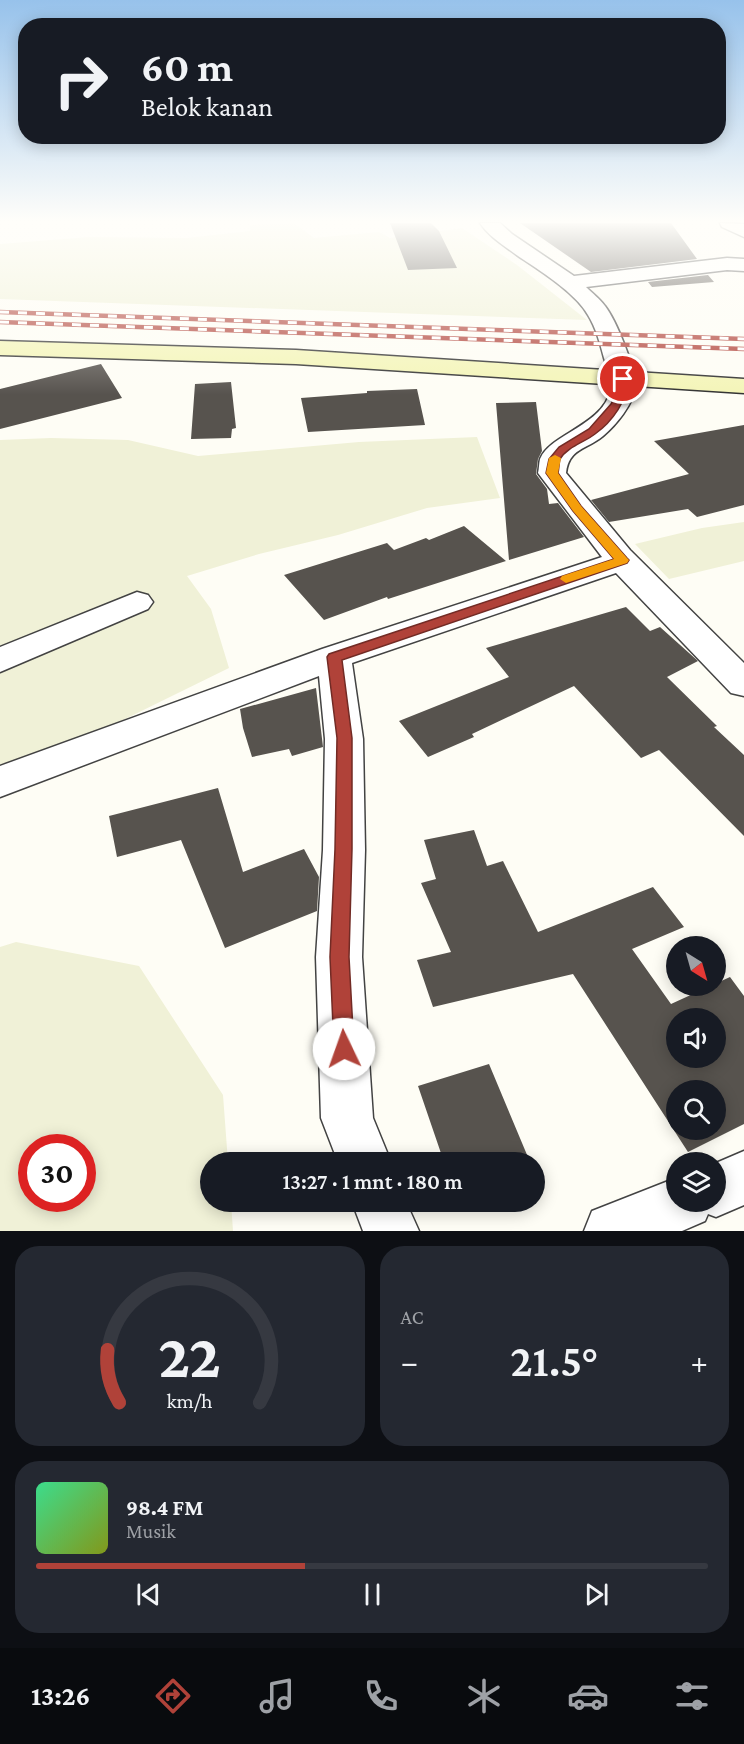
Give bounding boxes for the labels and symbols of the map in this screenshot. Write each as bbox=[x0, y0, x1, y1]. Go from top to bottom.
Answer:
pin bbox=[597, 353, 648, 404]
north arrow bbox=[666, 936, 726, 996]
position arrow bbox=[312, 1017, 376, 1081]
speed limit sign: 30 bbox=[18, 1134, 96, 1212]

